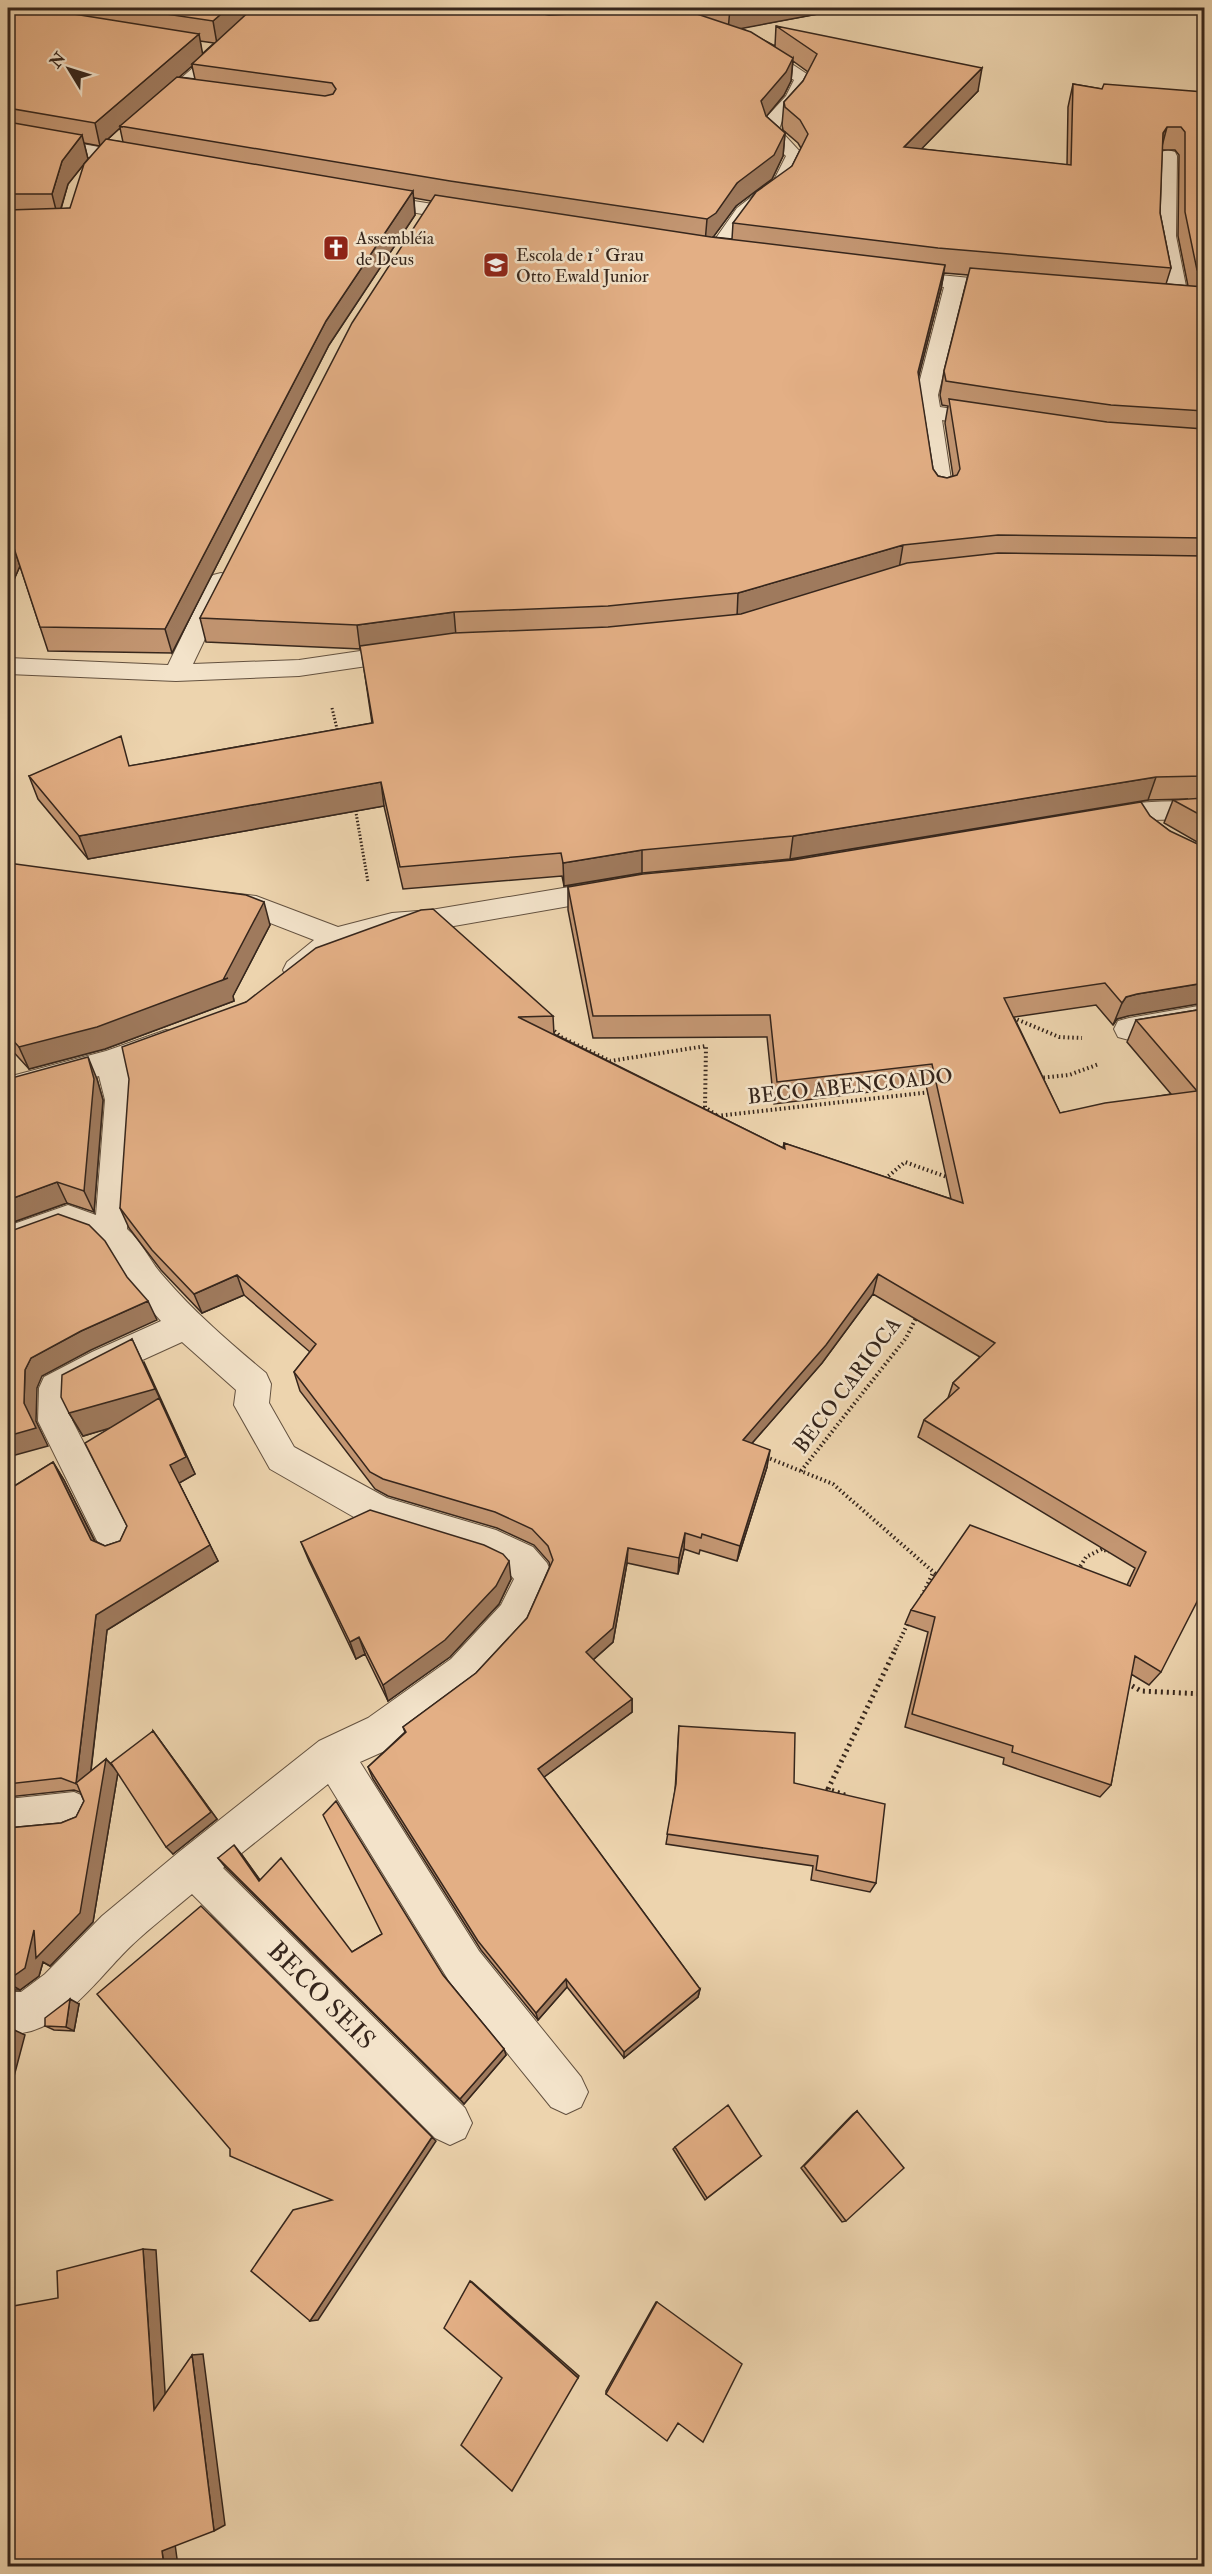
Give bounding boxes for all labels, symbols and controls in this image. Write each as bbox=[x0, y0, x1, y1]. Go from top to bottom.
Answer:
north arrow bbox=[39, 39, 99, 99]
text: N bbox=[45, 48, 71, 73]
place label: Assembléia de Deus bbox=[355, 227, 435, 271]
church icon: Assembléia de Deus bbox=[321, 233, 351, 263]
place label: Escola de 1˚ Grau Otto Ewald Junior bbox=[516, 244, 649, 288]
school or university icon: Escola de 1˚ Grau Otto Ewald Junior bbox=[481, 250, 511, 280]
street label: BECO ABENCOADO bbox=[746, 1062, 954, 1111]
street label: BECO CARIOCA bbox=[787, 1312, 907, 1459]
street label: BECO SEIS bbox=[261, 1935, 382, 2056]

